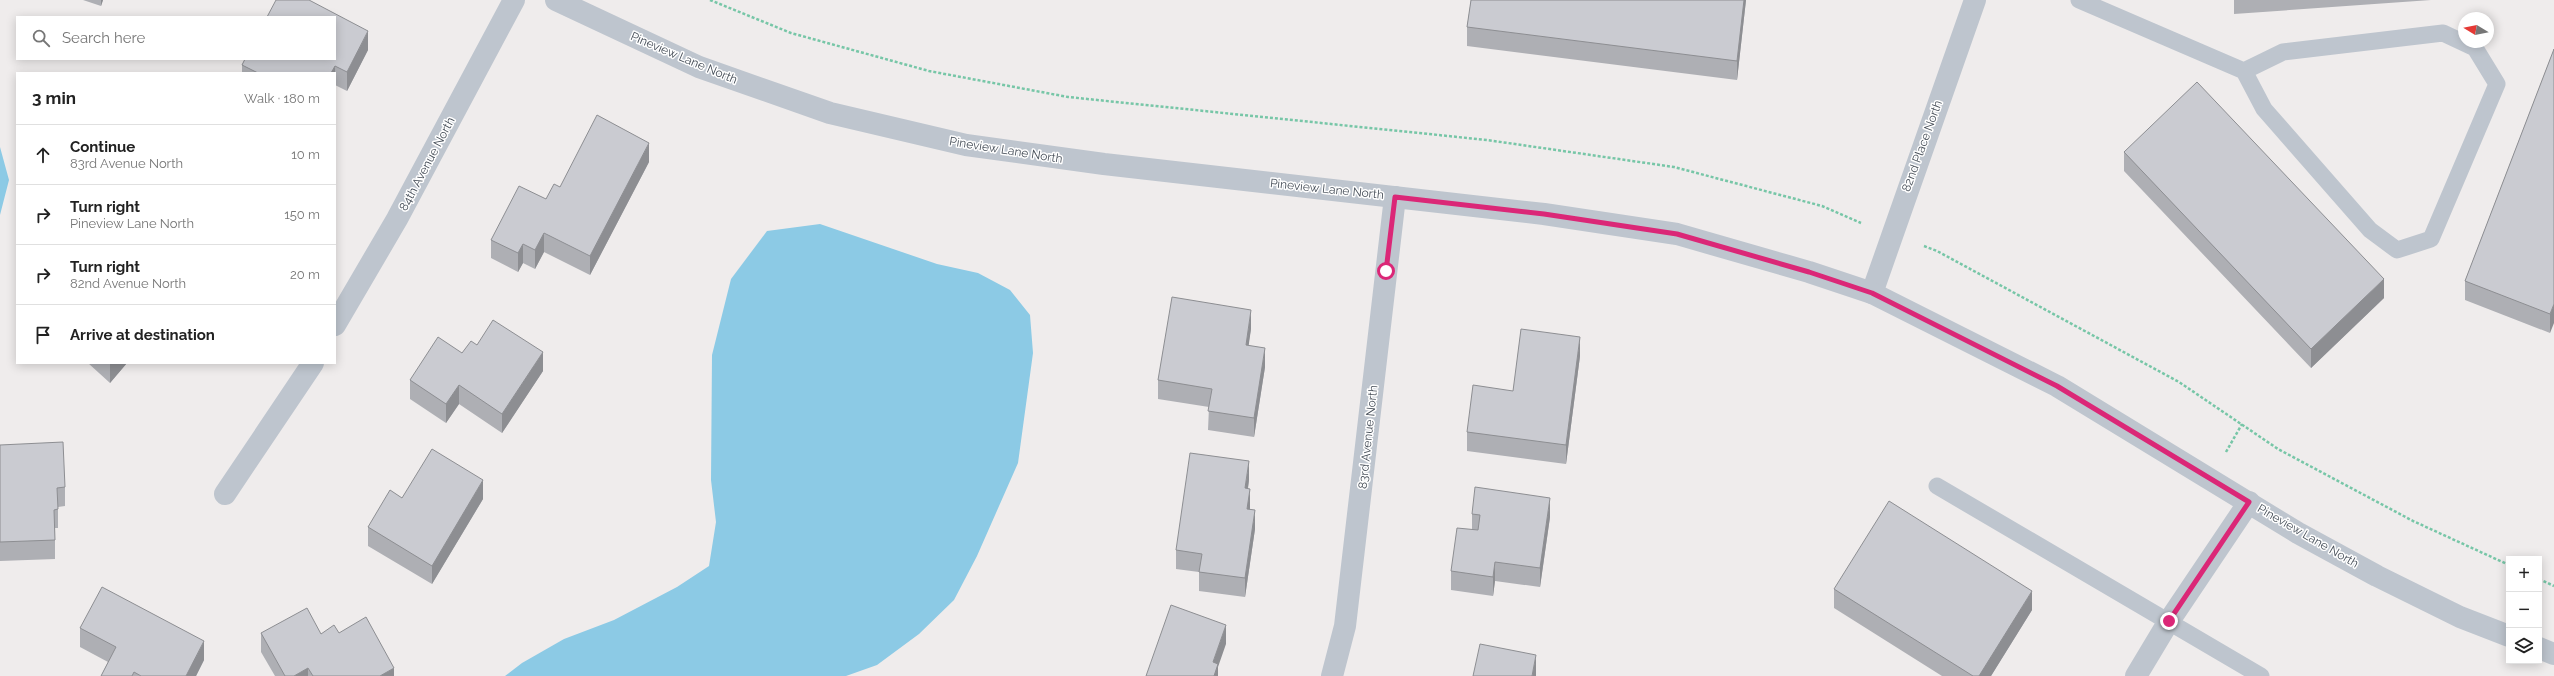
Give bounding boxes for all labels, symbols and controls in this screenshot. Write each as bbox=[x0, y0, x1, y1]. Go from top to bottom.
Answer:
north arrow bbox=[2458, 12, 2494, 48]
search box bbox=[16, 16, 336, 60]
icon: search bbox=[30, 27, 52, 49]
text: Search here bbox=[62, 29, 145, 47]
street label: Pineview Lane North bbox=[629, 29, 739, 87]
text: 3 min bbox=[32, 88, 76, 108]
text: Walk · 180 m bbox=[244, 91, 320, 106]
street label: 82nd Place North bbox=[1899, 98, 1945, 194]
street label: 84th Avenue North bbox=[396, 115, 458, 213]
street label: Pineview Lane North bbox=[948, 134, 1064, 166]
text: Continue bbox=[70, 138, 135, 156]
icon: ahead bbox=[32, 144, 54, 166]
text: 10 m bbox=[291, 147, 320, 162]
text: 83rd Avenue North bbox=[70, 156, 183, 171]
street label: Pineview Lane North bbox=[1269, 176, 1385, 202]
text: Turn right bbox=[70, 198, 140, 216]
icon: right bbox=[32, 204, 54, 226]
text: 150 m bbox=[284, 207, 320, 222]
text: Pineview Lane North bbox=[70, 216, 194, 231]
text: Turn right bbox=[70, 258, 140, 276]
route start bbox=[1377, 262, 1395, 280]
icon: right bbox=[32, 264, 54, 286]
text: 20 m bbox=[290, 267, 320, 282]
text: 82nd Avenue North bbox=[70, 276, 186, 291]
icon: arrive bbox=[32, 324, 54, 346]
text: Arrive at destination bbox=[70, 326, 215, 344]
street label: 83rd Avenue North bbox=[1356, 384, 1380, 490]
street label: Pineview Lane North bbox=[2255, 501, 2361, 571]
map controls bbox=[2506, 556, 2542, 664]
button: + bbox=[2506, 556, 2542, 592]
button: − bbox=[2506, 592, 2542, 628]
route end bbox=[2160, 612, 2178, 630]
button: layers bbox=[2506, 628, 2542, 664]

